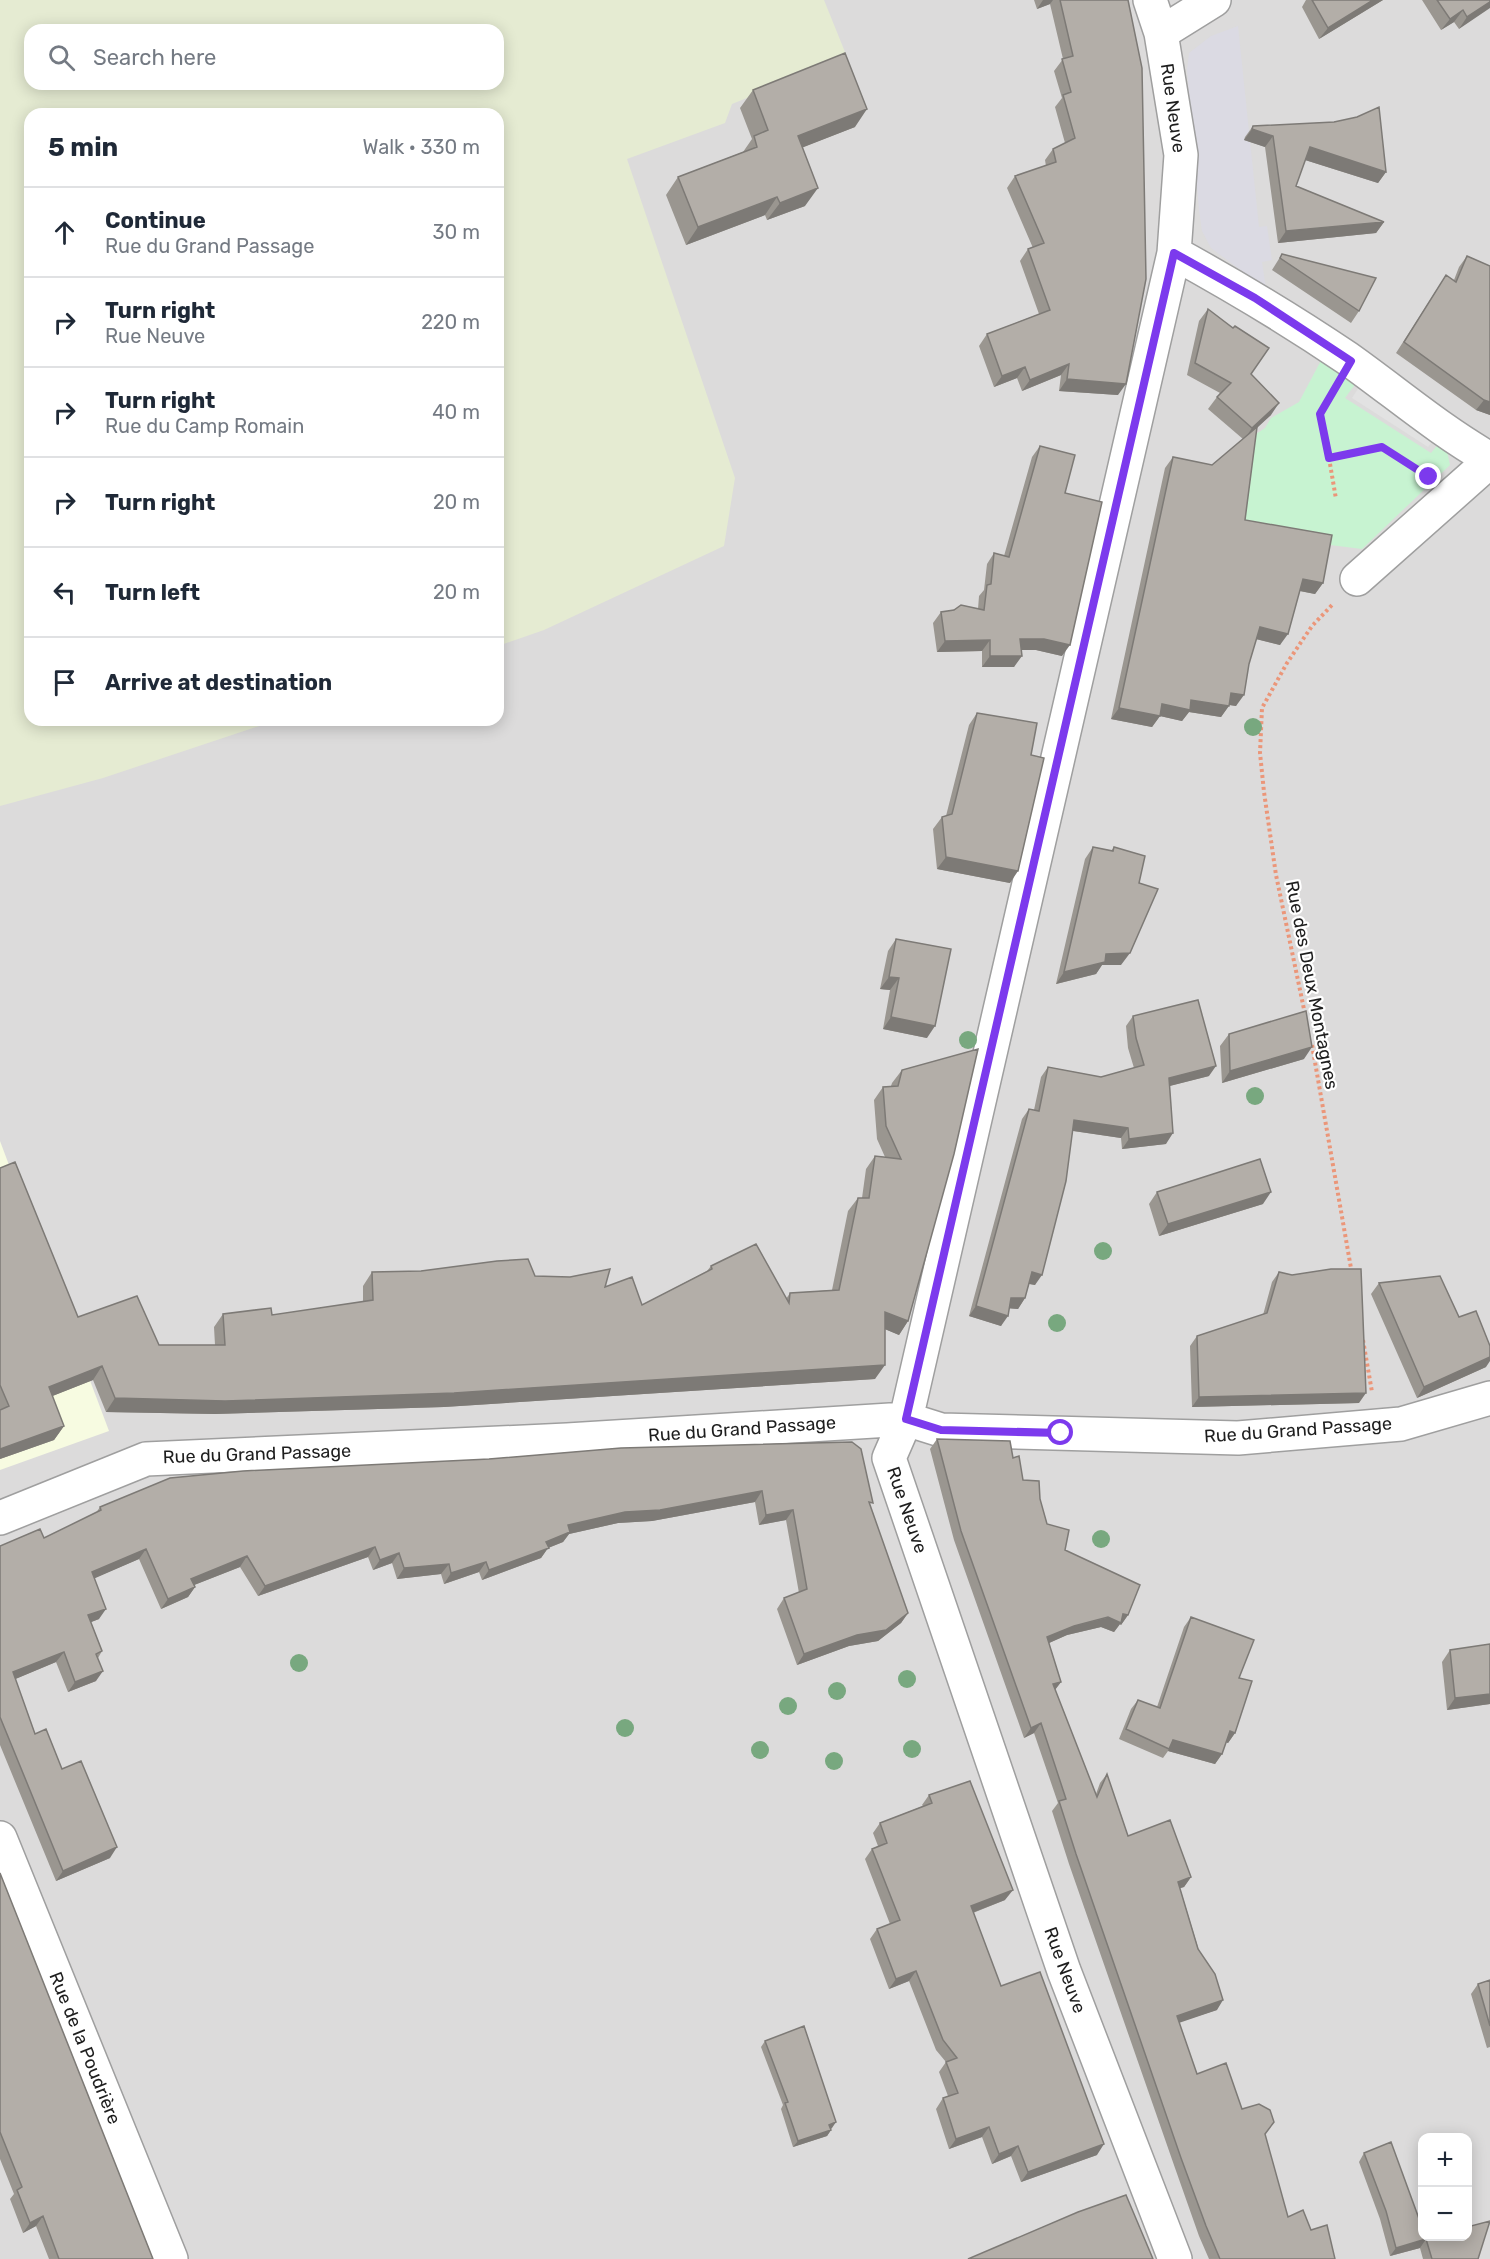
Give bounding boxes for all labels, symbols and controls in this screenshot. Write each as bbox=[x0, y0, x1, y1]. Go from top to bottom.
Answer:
search box bbox=[24, 24, 504, 90]
icon: search bbox=[45, 41, 78, 74]
text: Search here bbox=[93, 44, 216, 71]
street label: Rue Neuve bbox=[1156, 62, 1190, 154]
text: 5 min bbox=[48, 132, 118, 163]
text: Walk · 330 m bbox=[363, 135, 480, 159]
text: Continue bbox=[105, 207, 206, 234]
icon: ahead bbox=[48, 216, 81, 249]
text: 30 m bbox=[433, 220, 480, 244]
text: Rue du Grand Passage bbox=[105, 234, 314, 258]
text: Turn right bbox=[105, 297, 215, 324]
icon: right bbox=[48, 306, 81, 339]
text: 220 m bbox=[421, 310, 480, 334]
text: Rue Neuve bbox=[105, 324, 205, 348]
text: Turn right bbox=[105, 387, 215, 414]
icon: right bbox=[48, 396, 81, 429]
text: 40 m bbox=[432, 400, 480, 424]
text: Rue du Camp Romain bbox=[105, 414, 304, 438]
route end bbox=[1415, 463, 1441, 489]
icon: right bbox=[48, 486, 81, 519]
text: Turn right bbox=[105, 489, 215, 516]
text: 20 m bbox=[433, 490, 480, 514]
icon: left bbox=[48, 576, 81, 609]
text: Turn left bbox=[105, 579, 200, 606]
text: 20 m bbox=[433, 580, 480, 604]
icon: arrive bbox=[48, 666, 81, 699]
text: Arrive at destination bbox=[105, 669, 332, 696]
street label: Rue des Deux Montagnes bbox=[1281, 879, 1343, 1091]
street label: Rue du Grand Passage bbox=[647, 1411, 837, 1447]
street label: Rue du Grand Passage bbox=[1203, 1412, 1393, 1448]
route start bbox=[1047, 1419, 1073, 1445]
street label: Rue du Grand Passage bbox=[162, 1440, 352, 1468]
street label: Rue Neuve bbox=[882, 1464, 932, 1556]
street label: Rue Neuve bbox=[1039, 1924, 1091, 2016]
street label: Rue de la Poudrière bbox=[44, 1969, 126, 2127]
map controls bbox=[1418, 2133, 1472, 2241]
button: + bbox=[1418, 2133, 1472, 2187]
button: − bbox=[1418, 2187, 1472, 2241]

